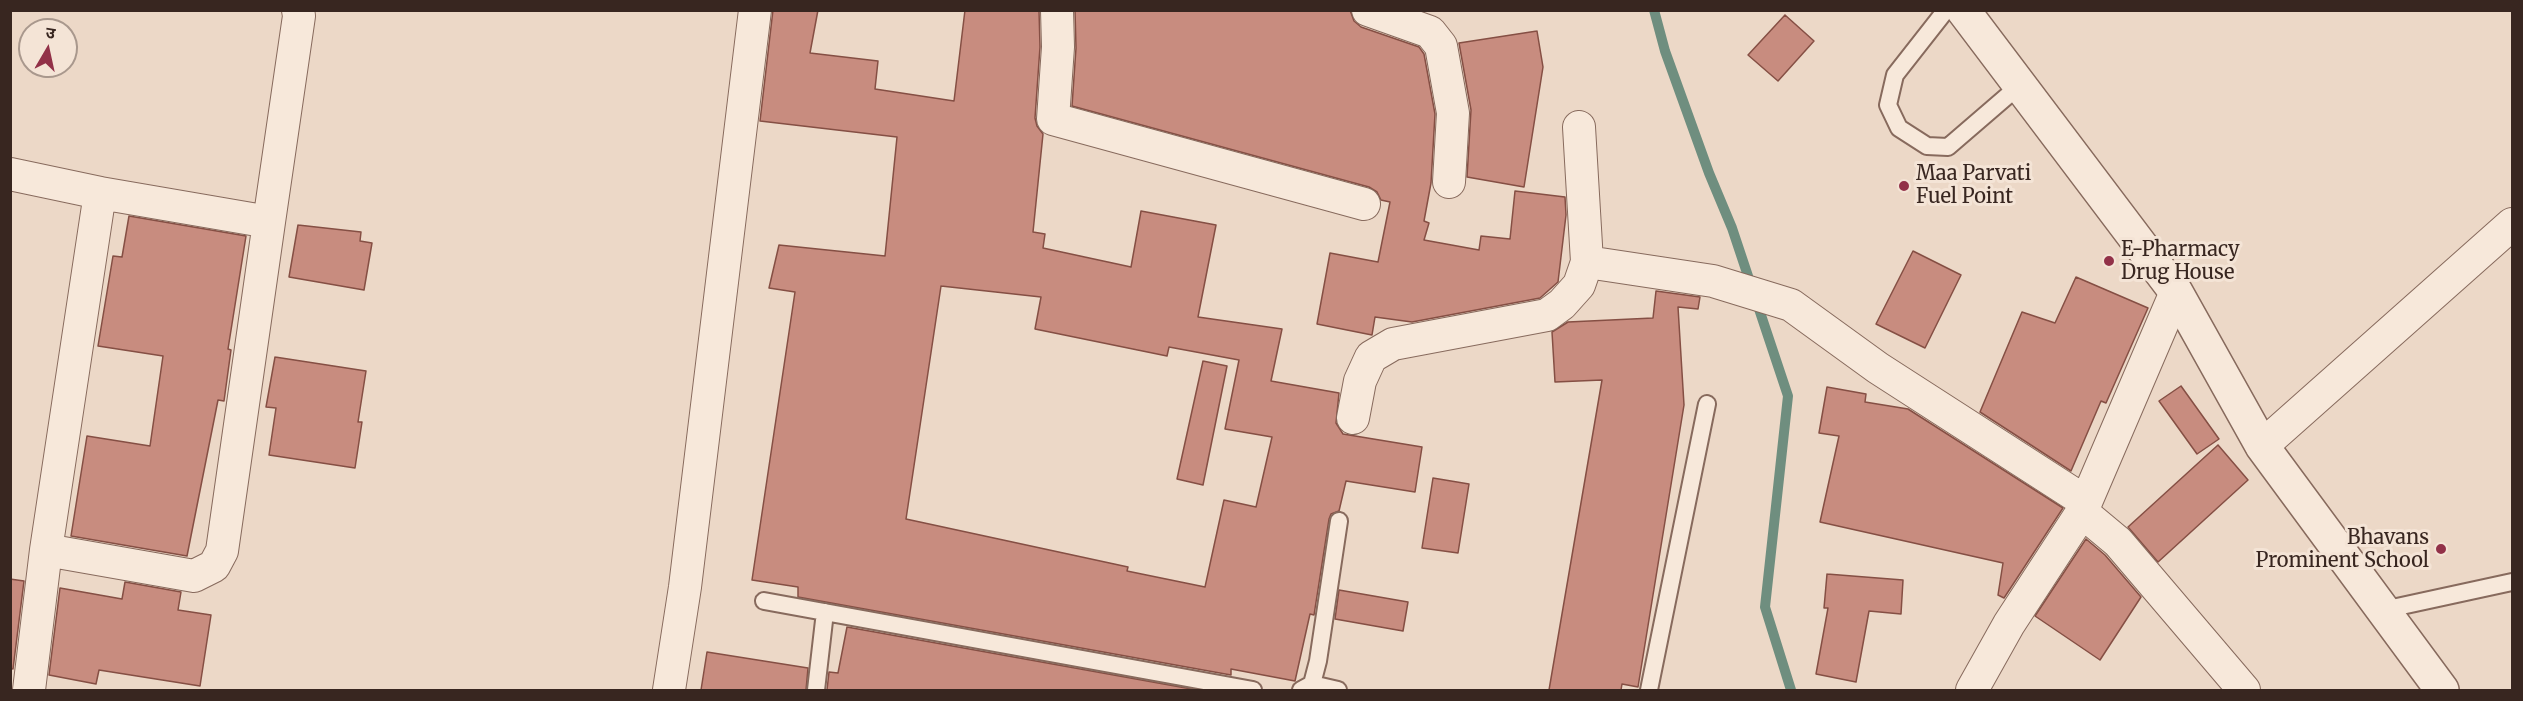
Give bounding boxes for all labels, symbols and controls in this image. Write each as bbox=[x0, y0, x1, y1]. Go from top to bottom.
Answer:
north arrow bbox=[18, 18, 78, 78]
text: उ bbox=[44, 22, 57, 43]
place label: Maa Parvati Fuel Point bbox=[1916, 162, 2031, 209]
marker: Maa Parvati Fuel Point bbox=[1897, 179, 1911, 193]
place label: E-Pharmacy Drug House bbox=[2121, 238, 2240, 285]
marker: E-Pharmacy Drug House bbox=[2102, 254, 2116, 268]
place label: Bhavans Prominent School bbox=[2256, 526, 2429, 573]
marker: Bhavans Prominent School bbox=[2434, 542, 2448, 556]

